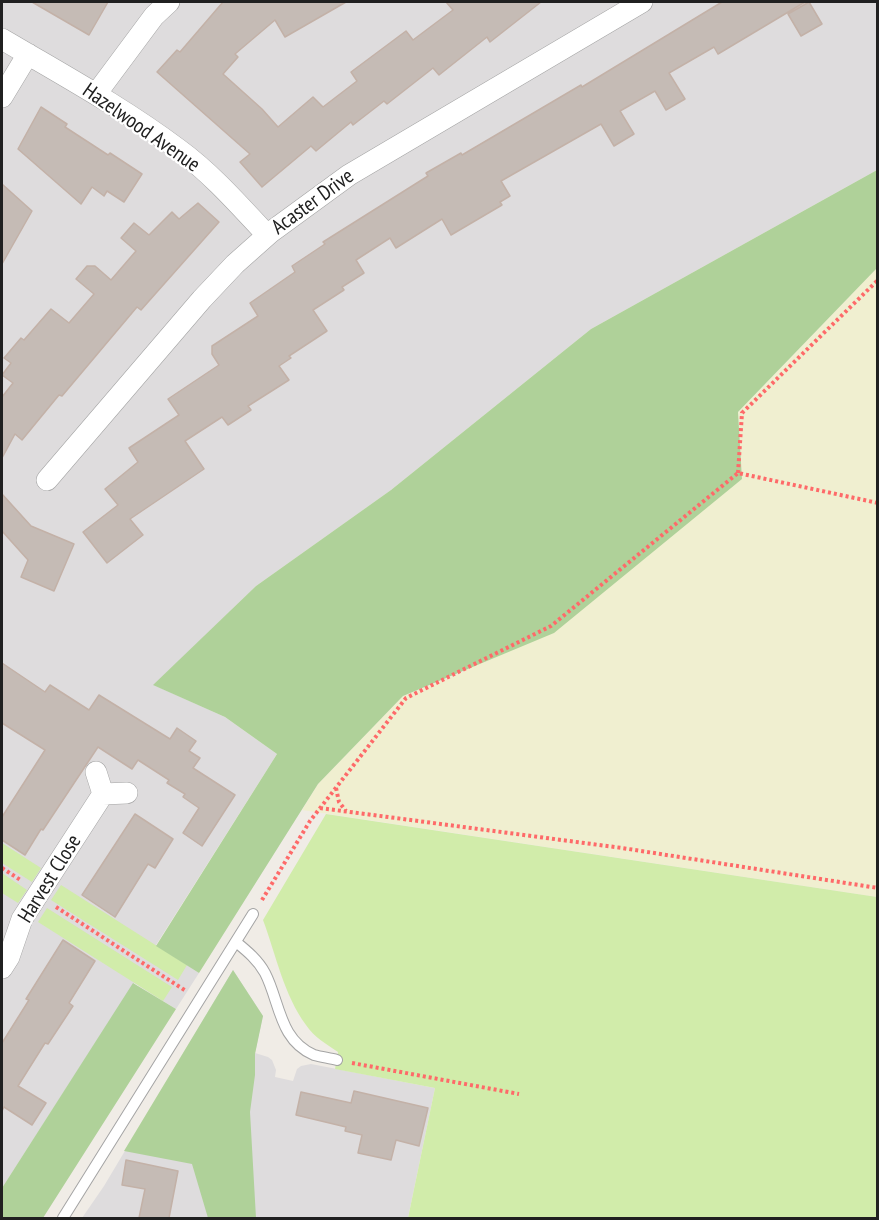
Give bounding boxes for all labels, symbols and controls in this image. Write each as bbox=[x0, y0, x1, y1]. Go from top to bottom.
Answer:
street label: Hazelwood Avenue bbox=[77, 78, 205, 178]
street label: Acaster Drive bbox=[267, 164, 359, 240]
street label: Harvest Close bbox=[13, 830, 87, 928]

